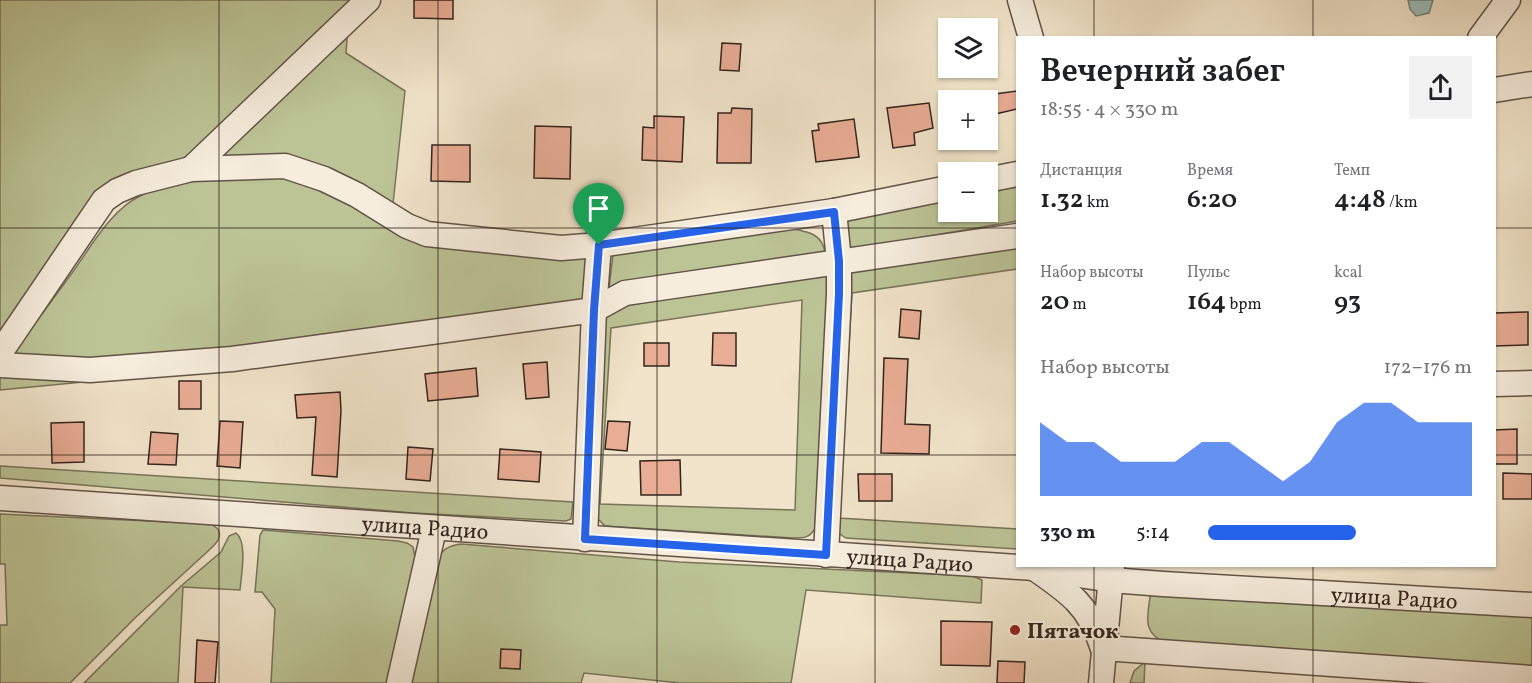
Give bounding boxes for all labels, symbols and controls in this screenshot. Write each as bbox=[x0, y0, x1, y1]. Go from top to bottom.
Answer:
map controls bbox=[938, 18, 998, 222]
button: layers bbox=[938, 18, 998, 78]
text: Вечерний забег bbox=[1040, 50, 1285, 96]
button: share bbox=[1409, 56, 1472, 119]
button: + bbox=[938, 90, 998, 150]
text: 18:55 · 4 × 330 m bbox=[1040, 96, 1178, 124]
text: Дистанция bbox=[1040, 160, 1122, 182]
text: Время bbox=[1187, 160, 1233, 182]
text: Темп bbox=[1334, 160, 1370, 182]
button: − bbox=[938, 162, 998, 222]
text: 1.32 bbox=[1040, 182, 1083, 218]
text: 6:20 bbox=[1187, 182, 1237, 218]
text: 4:48 bbox=[1334, 182, 1386, 218]
pin bbox=[573, 183, 624, 245]
icon: arrive bbox=[582, 192, 615, 225]
text: km bbox=[1083, 192, 1110, 214]
text: /km bbox=[1386, 192, 1418, 214]
text: Набор высоты bbox=[1040, 262, 1144, 284]
text: Пульс bbox=[1187, 262, 1230, 284]
text: kcal bbox=[1334, 262, 1362, 284]
text: 20 bbox=[1040, 284, 1069, 320]
text: 164 bbox=[1187, 284, 1226, 320]
text: 93 bbox=[1334, 284, 1361, 320]
text: m bbox=[1069, 294, 1087, 316]
text: bpm bbox=[1226, 294, 1262, 316]
text: Набор высоты bbox=[1040, 354, 1170, 382]
text: 172–176 m bbox=[1384, 354, 1472, 382]
street label: улица Радио bbox=[360, 510, 489, 549]
text: 330 m bbox=[1040, 519, 1096, 547]
text: 5:14 bbox=[1136, 519, 1170, 547]
street label: улица Радио bbox=[845, 542, 974, 582]
street label: улица Радио bbox=[1330, 581, 1458, 619]
place label: Пятачок bbox=[1027, 617, 1118, 648]
marker: Пятачок bbox=[1008, 623, 1022, 637]

